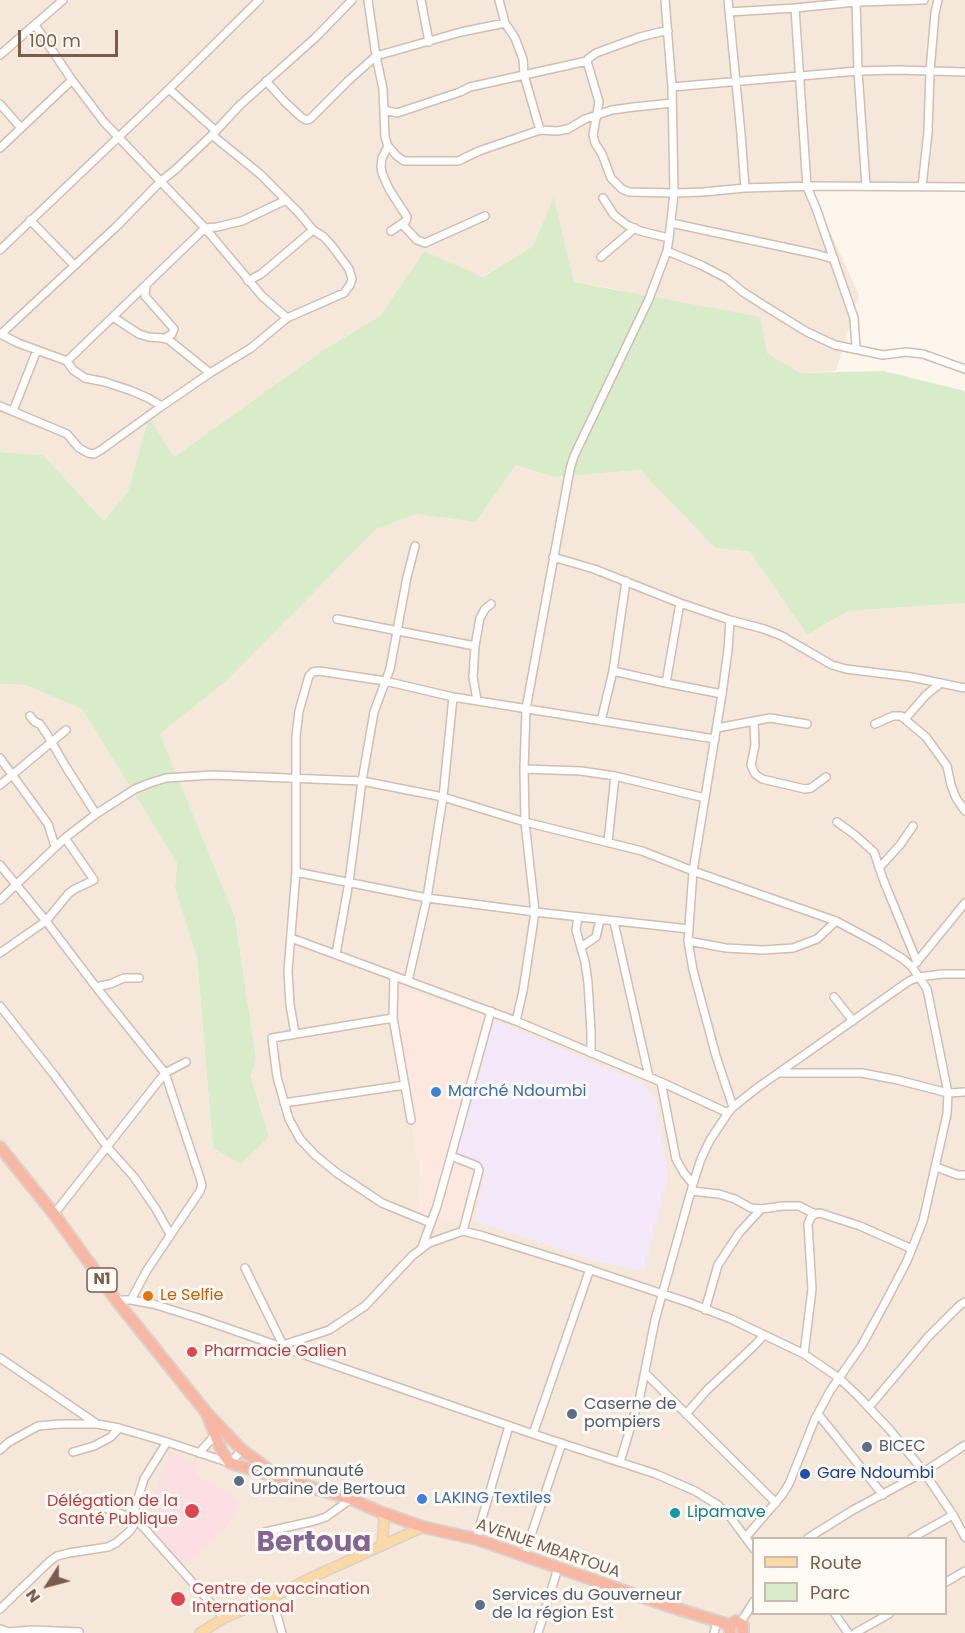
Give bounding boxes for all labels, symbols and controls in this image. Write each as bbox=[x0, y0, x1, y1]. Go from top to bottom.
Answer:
scale bar bbox=[21, 18, 122, 56]
text: 100 m bbox=[29, 28, 81, 53]
place label: Marché Ndoumbi bbox=[448, 1082, 586, 1102]
marker: Marché Ndoumbi bbox=[429, 1085, 443, 1099]
road number: N1 bbox=[87, 1268, 117, 1292]
place label: Le Selfie bbox=[160, 1286, 223, 1306]
marker: Le Selfie bbox=[141, 1289, 155, 1303]
place label: Pharmacie Galien bbox=[204, 1342, 347, 1362]
marker: Pharmacie Galien bbox=[185, 1345, 199, 1359]
place label: Caserne de pompiers bbox=[584, 1395, 677, 1433]
marker: Caserne de pompiers bbox=[565, 1407, 579, 1421]
place label: BICEC bbox=[879, 1437, 926, 1457]
marker: BICEC bbox=[860, 1440, 874, 1454]
place label: Communauté Urbaine de Bertoua bbox=[251, 1462, 406, 1500]
place label: Gare Ndoumbi bbox=[817, 1464, 934, 1484]
marker: Gare Ndoumbi bbox=[798, 1467, 812, 1481]
marker: Communauté Urbaine de Bertoua bbox=[232, 1474, 246, 1488]
place label: LAKING Textiles bbox=[434, 1489, 551, 1509]
place label: Délégation de la Santé Publique bbox=[47, 1492, 178, 1530]
marker: LAKING Textiles bbox=[415, 1492, 429, 1506]
marker: Délégation de la Santé Publique bbox=[183, 1502, 201, 1520]
place label: Lipamave bbox=[687, 1503, 766, 1523]
marker: Lipamave bbox=[668, 1506, 682, 1520]
street label: AVENUE MBARTOUA bbox=[473, 1515, 623, 1583]
district label: Bertoua bbox=[257, 1527, 371, 1561]
legend bbox=[752, 1537, 947, 1615]
text: Route bbox=[810, 1550, 862, 1575]
north arrow bbox=[18, 1555, 78, 1615]
place label: Centre de vaccination International bbox=[192, 1580, 370, 1618]
text: Parc bbox=[810, 1580, 850, 1605]
text: N bbox=[20, 1584, 46, 1608]
place label: Services du Gouverneur de la région Est bbox=[492, 1586, 682, 1624]
marker: Centre de vaccination International bbox=[169, 1590, 187, 1608]
marker: Services du Gouverneur de la région Est bbox=[473, 1598, 487, 1612]

